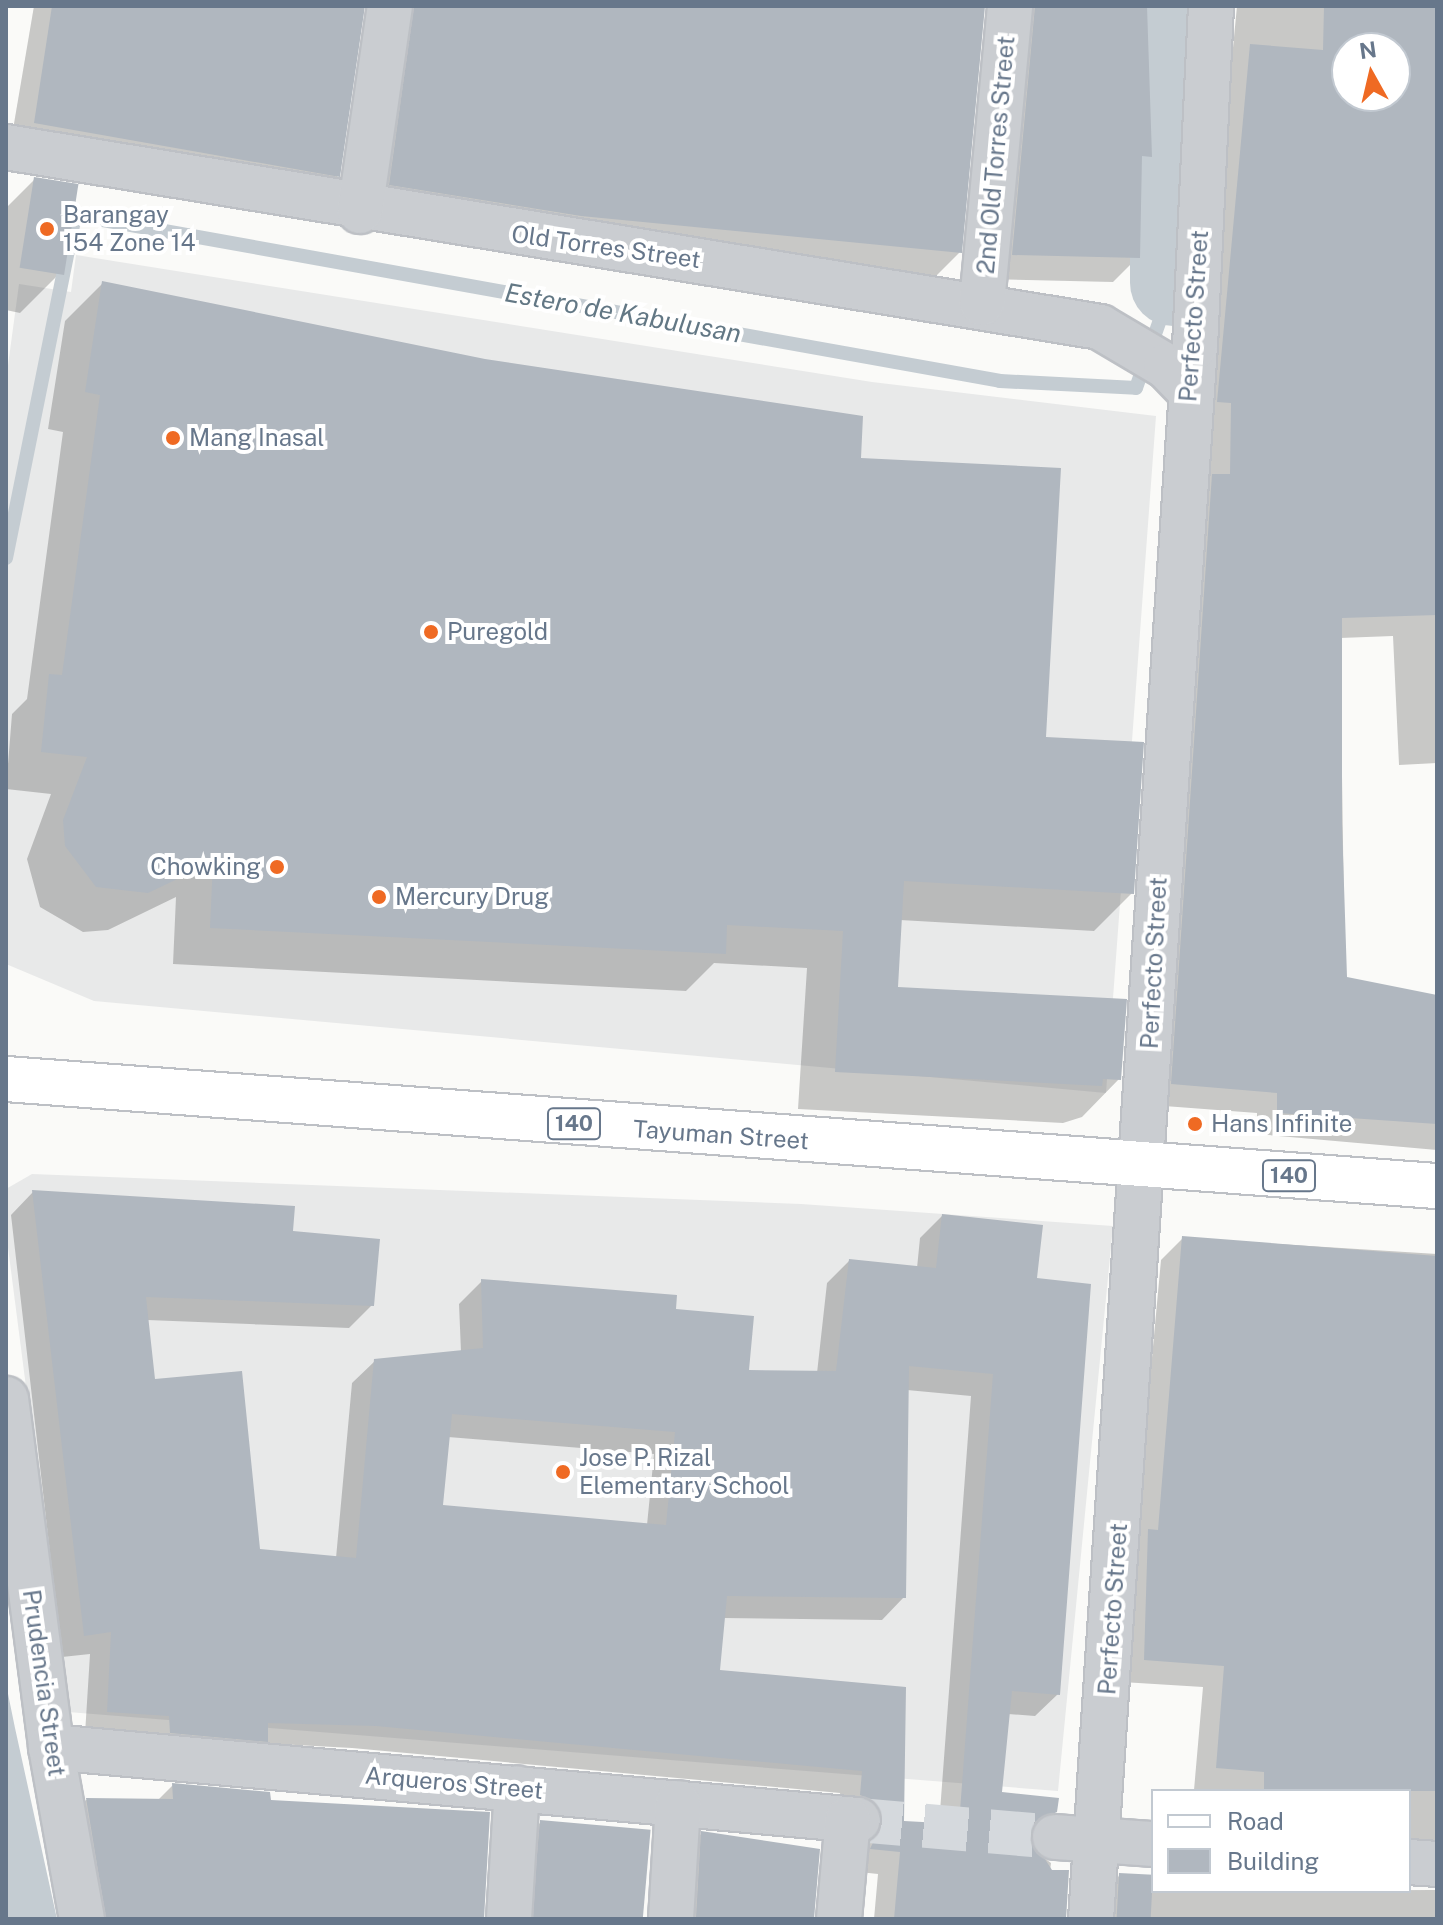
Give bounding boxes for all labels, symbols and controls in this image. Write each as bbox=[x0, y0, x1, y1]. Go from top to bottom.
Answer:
north arrow bbox=[1331, 32, 1411, 112]
street label: 2nd Old Torres Street bbox=[971, 35, 1021, 275]
text: N bbox=[1358, 36, 1378, 64]
place label: Barangay 154 Zone 14 bbox=[63, 201, 196, 257]
street label: Old Torres Street bbox=[510, 219, 702, 275]
marker: Barangay 154 Zone 14 bbox=[38, 220, 56, 238]
street label: Perfecto Street bbox=[1174, 229, 1214, 403]
water label: Estero de Kabulusan bbox=[502, 277, 744, 349]
place label: Mang Inasal bbox=[189, 424, 325, 452]
marker: Mang Inasal bbox=[164, 429, 182, 447]
place label: Puregold bbox=[447, 618, 548, 646]
marker: Puregold bbox=[422, 623, 440, 641]
place label: Chowking bbox=[150, 853, 261, 881]
marker: Chowking bbox=[268, 858, 286, 876]
street label: Perfecto Street bbox=[1135, 876, 1173, 1050]
place label: Mercury Drug bbox=[395, 883, 549, 911]
marker: Mercury Drug bbox=[370, 888, 388, 906]
road number: 140 bbox=[546, 1106, 602, 1142]
place label: Hans Infinite bbox=[1211, 1110, 1352, 1138]
street label: Tayuman Street bbox=[632, 1114, 810, 1156]
marker: Hans Infinite bbox=[1186, 1115, 1204, 1133]
road number: 140 bbox=[1261, 1158, 1317, 1194]
place label: Jose P. Rizal Elementary School bbox=[579, 1444, 790, 1500]
marker: Jose P. Rizal Elementary School bbox=[554, 1463, 572, 1481]
street label: Perfecto Street bbox=[1093, 1522, 1133, 1696]
street label: Prudencia Street bbox=[17, 1588, 71, 1778]
street label: Arqueros Street bbox=[364, 1761, 544, 1805]
legend bbox=[1151, 1789, 1411, 1893]
text: Road bbox=[1227, 1807, 1284, 1835]
text: Building bbox=[1227, 1847, 1319, 1875]

